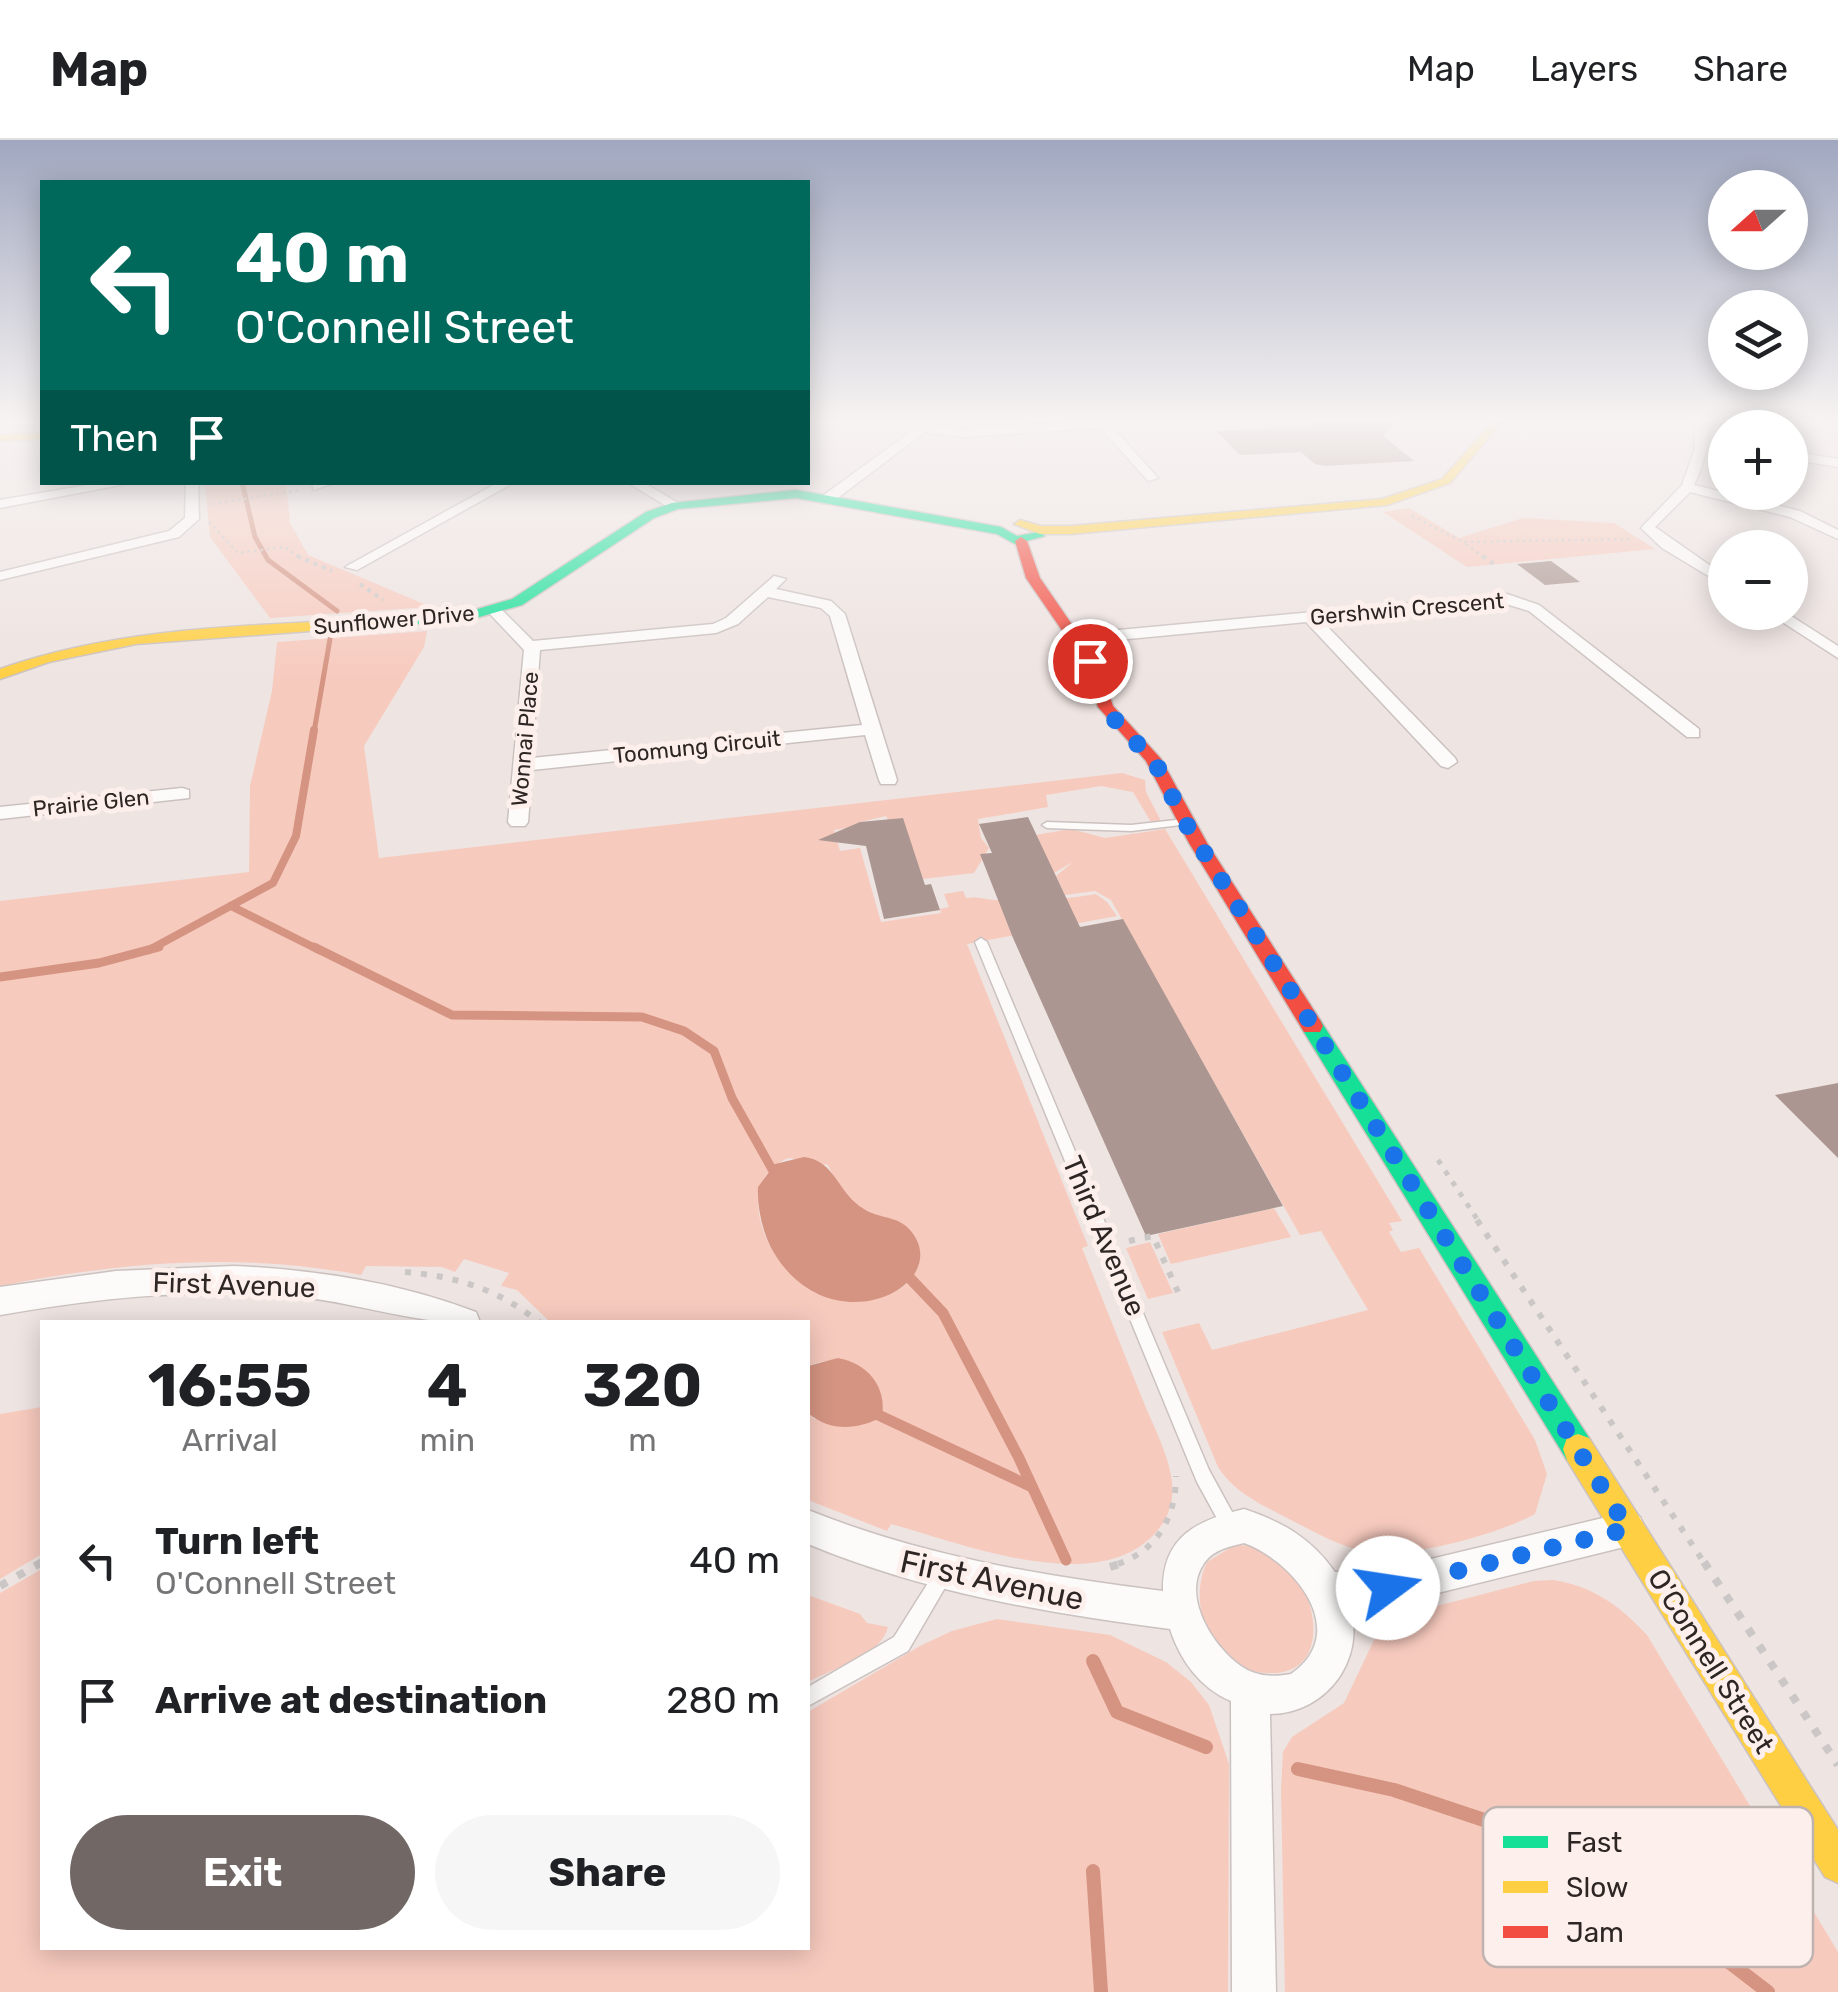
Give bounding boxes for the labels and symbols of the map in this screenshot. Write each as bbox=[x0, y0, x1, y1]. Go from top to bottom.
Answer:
north arrow bbox=[1708, 170, 1808, 270]
street label: Gershwin Crescent bbox=[1309, 587, 1505, 631]
street label: Sunflower Drive bbox=[312, 600, 476, 640]
pin bbox=[1048, 619, 1133, 704]
street label: Wonnai Place bbox=[506, 670, 544, 808]
street label: Toomung Circuit bbox=[612, 725, 782, 769]
street label: Prairie Glen bbox=[31, 783, 151, 823]
street label: Third Avenue bbox=[1055, 1151, 1153, 1321]
street label: First Avenue bbox=[152, 1266, 316, 1304]
position arrow bbox=[1336, 1536, 1440, 1640]
street label: First Avenue bbox=[897, 1542, 1087, 1618]
street label: O'Connell Street bbox=[1641, 1563, 1781, 1759]
legend bbox=[1483, 1807, 1813, 1967]
text: Fast bbox=[1566, 1826, 1622, 1859]
text: Slow bbox=[1566, 1871, 1628, 1904]
text: Jam bbox=[1566, 1916, 1624, 1949]

